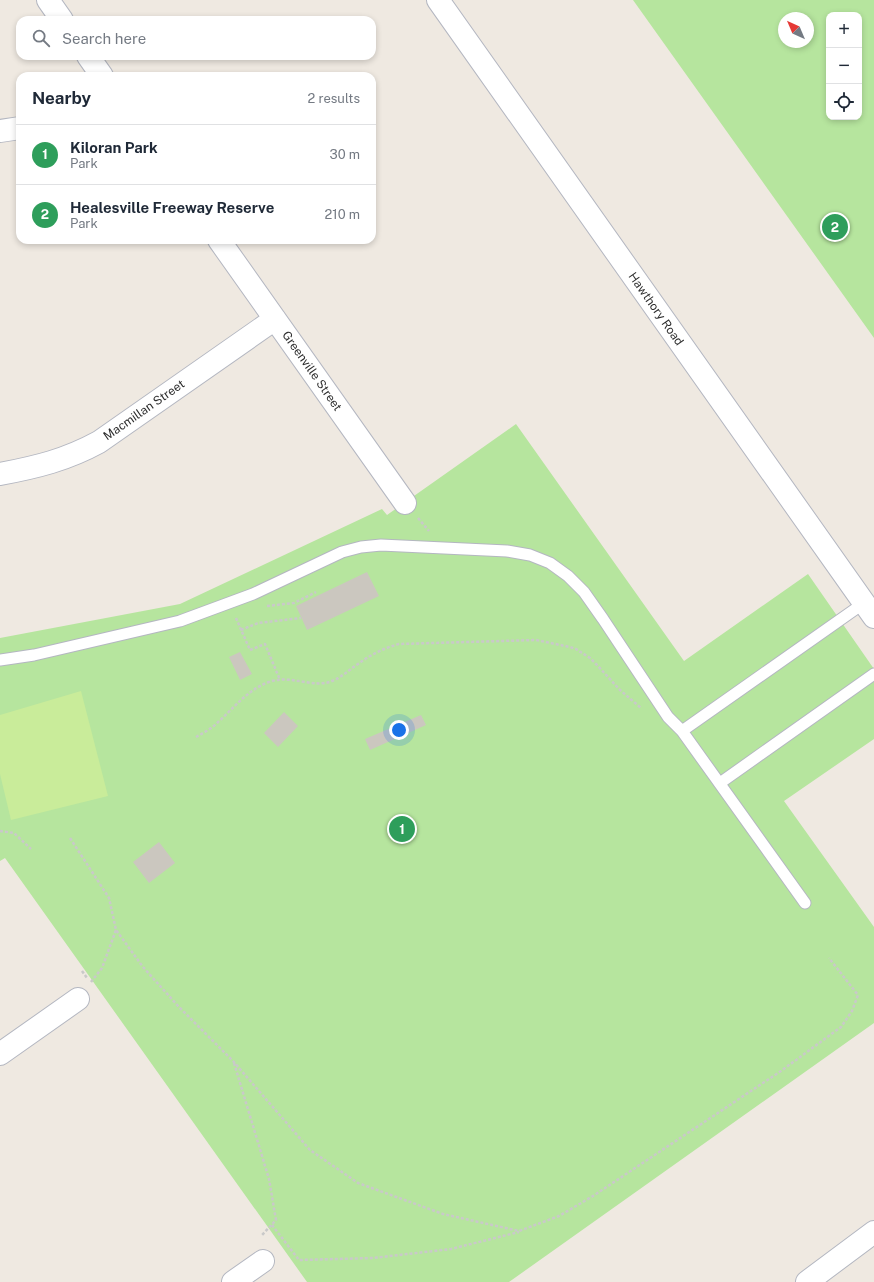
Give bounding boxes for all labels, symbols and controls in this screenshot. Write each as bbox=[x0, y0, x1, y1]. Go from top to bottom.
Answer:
north arrow bbox=[778, 12, 814, 48]
map controls bbox=[826, 12, 862, 120]
button: + bbox=[826, 12, 862, 48]
search box bbox=[16, 16, 376, 60]
icon: search bbox=[30, 27, 52, 49]
text: Search here bbox=[62, 30, 146, 47]
button: − bbox=[826, 48, 862, 84]
button: locate bbox=[826, 84, 862, 120]
text: Nearby bbox=[32, 88, 91, 108]
text: 2 results bbox=[308, 91, 360, 106]
text: Kiloran Park bbox=[70, 139, 158, 156]
text: 1 bbox=[42, 147, 48, 162]
text: 30 m bbox=[330, 147, 360, 162]
text: Park bbox=[70, 156, 98, 171]
text: Healesville Freeway Reserve bbox=[70, 199, 274, 216]
text: 2 bbox=[41, 207, 49, 222]
text: 210 m bbox=[325, 207, 360, 222]
pin: 2 bbox=[822, 212, 848, 242]
text: Park bbox=[70, 216, 98, 231]
street label: Hawthory Road bbox=[626, 270, 686, 348]
street label: Greenville Street bbox=[279, 328, 345, 414]
street label: Macmillan Street bbox=[101, 377, 187, 443]
your location bbox=[389, 720, 409, 740]
pin: 1 bbox=[389, 814, 415, 844]

